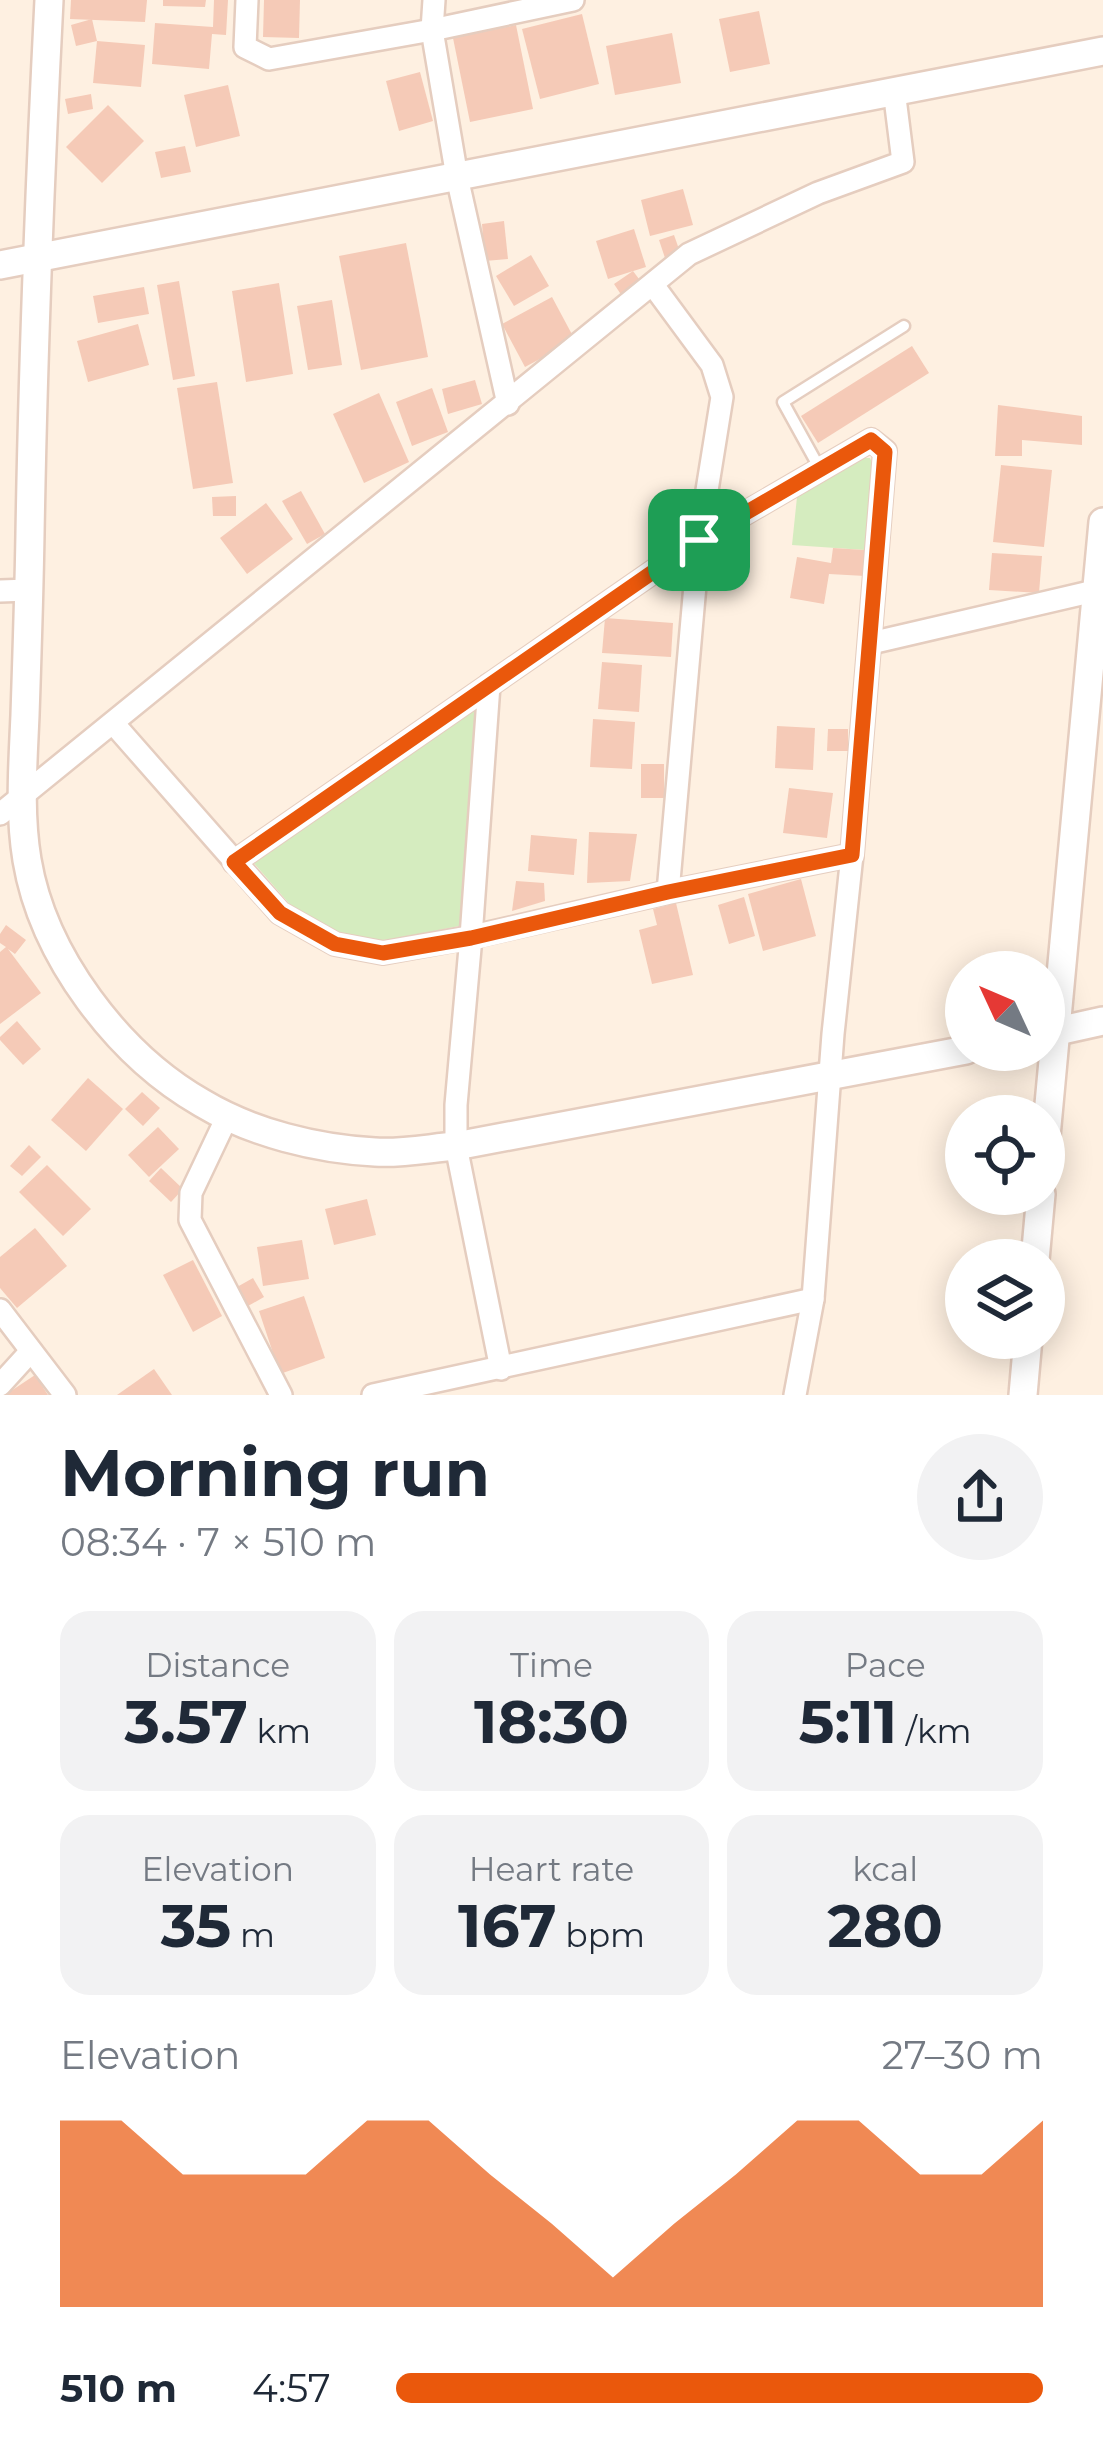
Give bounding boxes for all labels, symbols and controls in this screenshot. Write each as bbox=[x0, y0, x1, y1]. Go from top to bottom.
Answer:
pin bbox=[648, 489, 750, 591]
icon: arrive bbox=[666, 507, 732, 573]
north arrow bbox=[945, 951, 1065, 1071]
map controls bbox=[945, 951, 1065, 1359]
button: locate bbox=[945, 1095, 1065, 1215]
button: layers bbox=[945, 1239, 1065, 1359]
text: Morning run bbox=[60, 1432, 490, 1513]
button: share bbox=[917, 1434, 1043, 1560]
text: 08:34 · 7 × 510 m bbox=[60, 1518, 376, 1566]
text: Distance bbox=[145, 1645, 290, 1685]
text: Time bbox=[510, 1645, 593, 1685]
text: Pace bbox=[845, 1645, 926, 1685]
text: 3.57 bbox=[125, 1685, 248, 1758]
text: 18:30 bbox=[474, 1685, 629, 1758]
text: 5:11 bbox=[799, 1685, 897, 1758]
text: km bbox=[248, 1711, 311, 1751]
text: /km bbox=[897, 1711, 972, 1751]
text: Elevation bbox=[142, 1849, 294, 1889]
text: Heart rate bbox=[469, 1849, 634, 1889]
text: kcal bbox=[852, 1849, 918, 1889]
text: 35 bbox=[161, 1889, 231, 1962]
text: 167 bbox=[458, 1889, 557, 1962]
text: 280 bbox=[827, 1889, 943, 1962]
text: m bbox=[231, 1915, 275, 1955]
text: bpm bbox=[557, 1915, 645, 1955]
text: Elevation bbox=[60, 2031, 240, 2079]
text: 27–30 m bbox=[882, 2031, 1043, 2079]
text: 510 m bbox=[60, 2364, 177, 2412]
text: 4:57 bbox=[252, 2364, 331, 2412]

